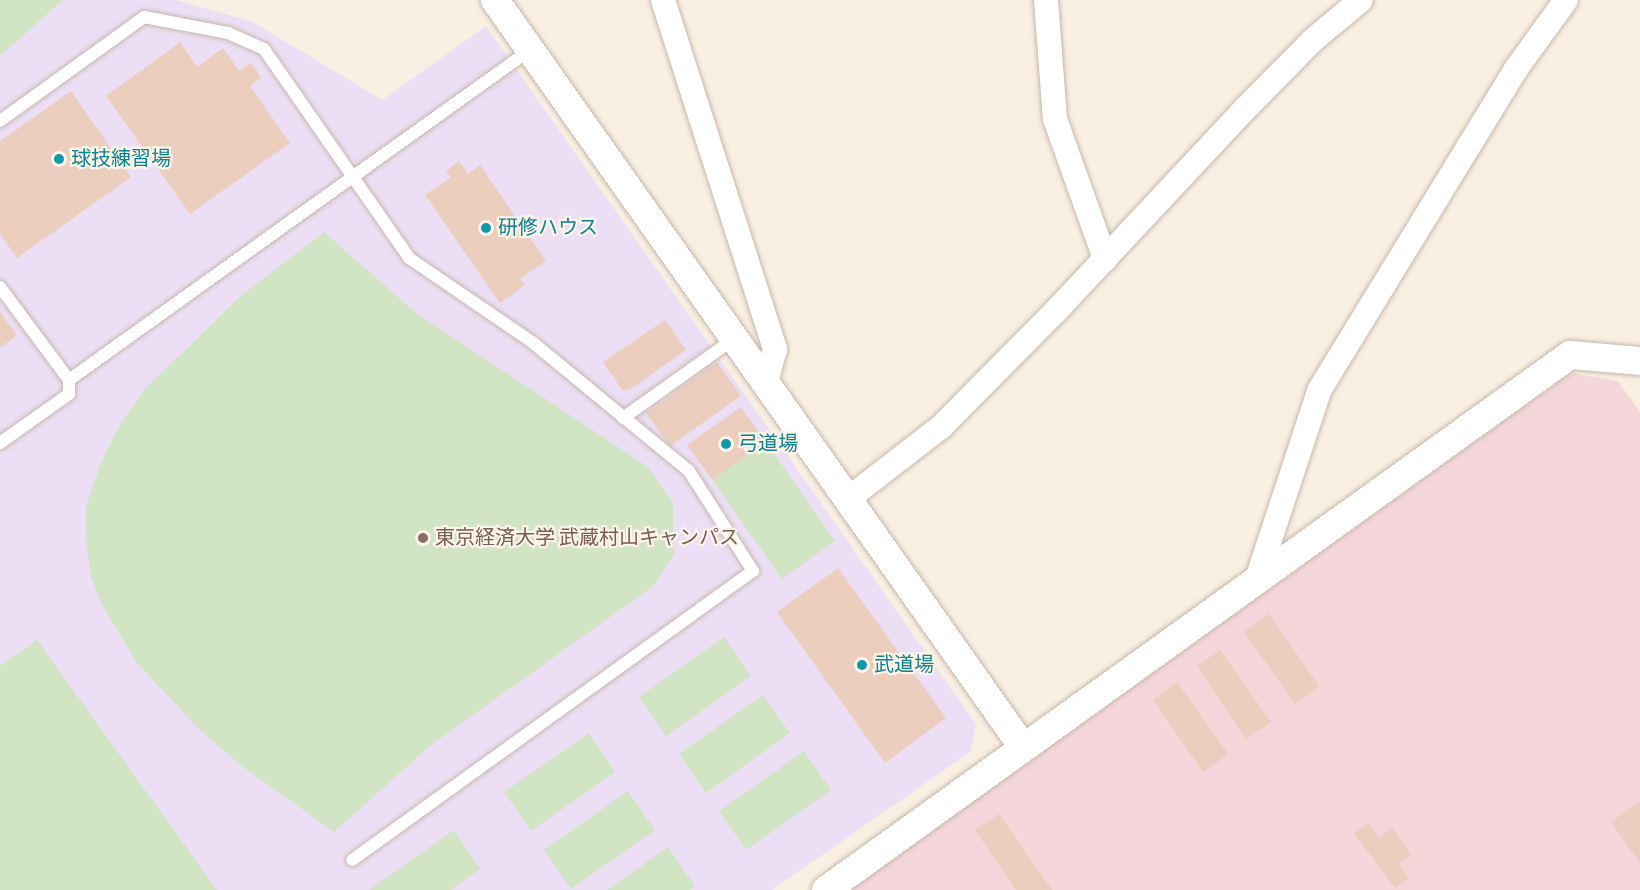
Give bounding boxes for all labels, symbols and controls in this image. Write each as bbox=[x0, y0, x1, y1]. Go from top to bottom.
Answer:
place label: 球技練習場 bbox=[71, 147, 171, 171]
marker: 球技練習場 bbox=[52, 152, 66, 166]
place label: 研修ハウス bbox=[498, 216, 598, 240]
marker: 研修ハウス bbox=[479, 221, 493, 235]
place label: 弓道場 bbox=[738, 432, 798, 456]
marker: 弓道場 bbox=[719, 437, 733, 451]
place label: 東京経済大学 武蔵村山キャンパス bbox=[435, 526, 739, 550]
marker: 東京経済大学 武蔵村山キャンパス bbox=[416, 531, 430, 545]
place label: 武道場 bbox=[874, 653, 934, 677]
marker: 武道場 bbox=[855, 658, 869, 672]

